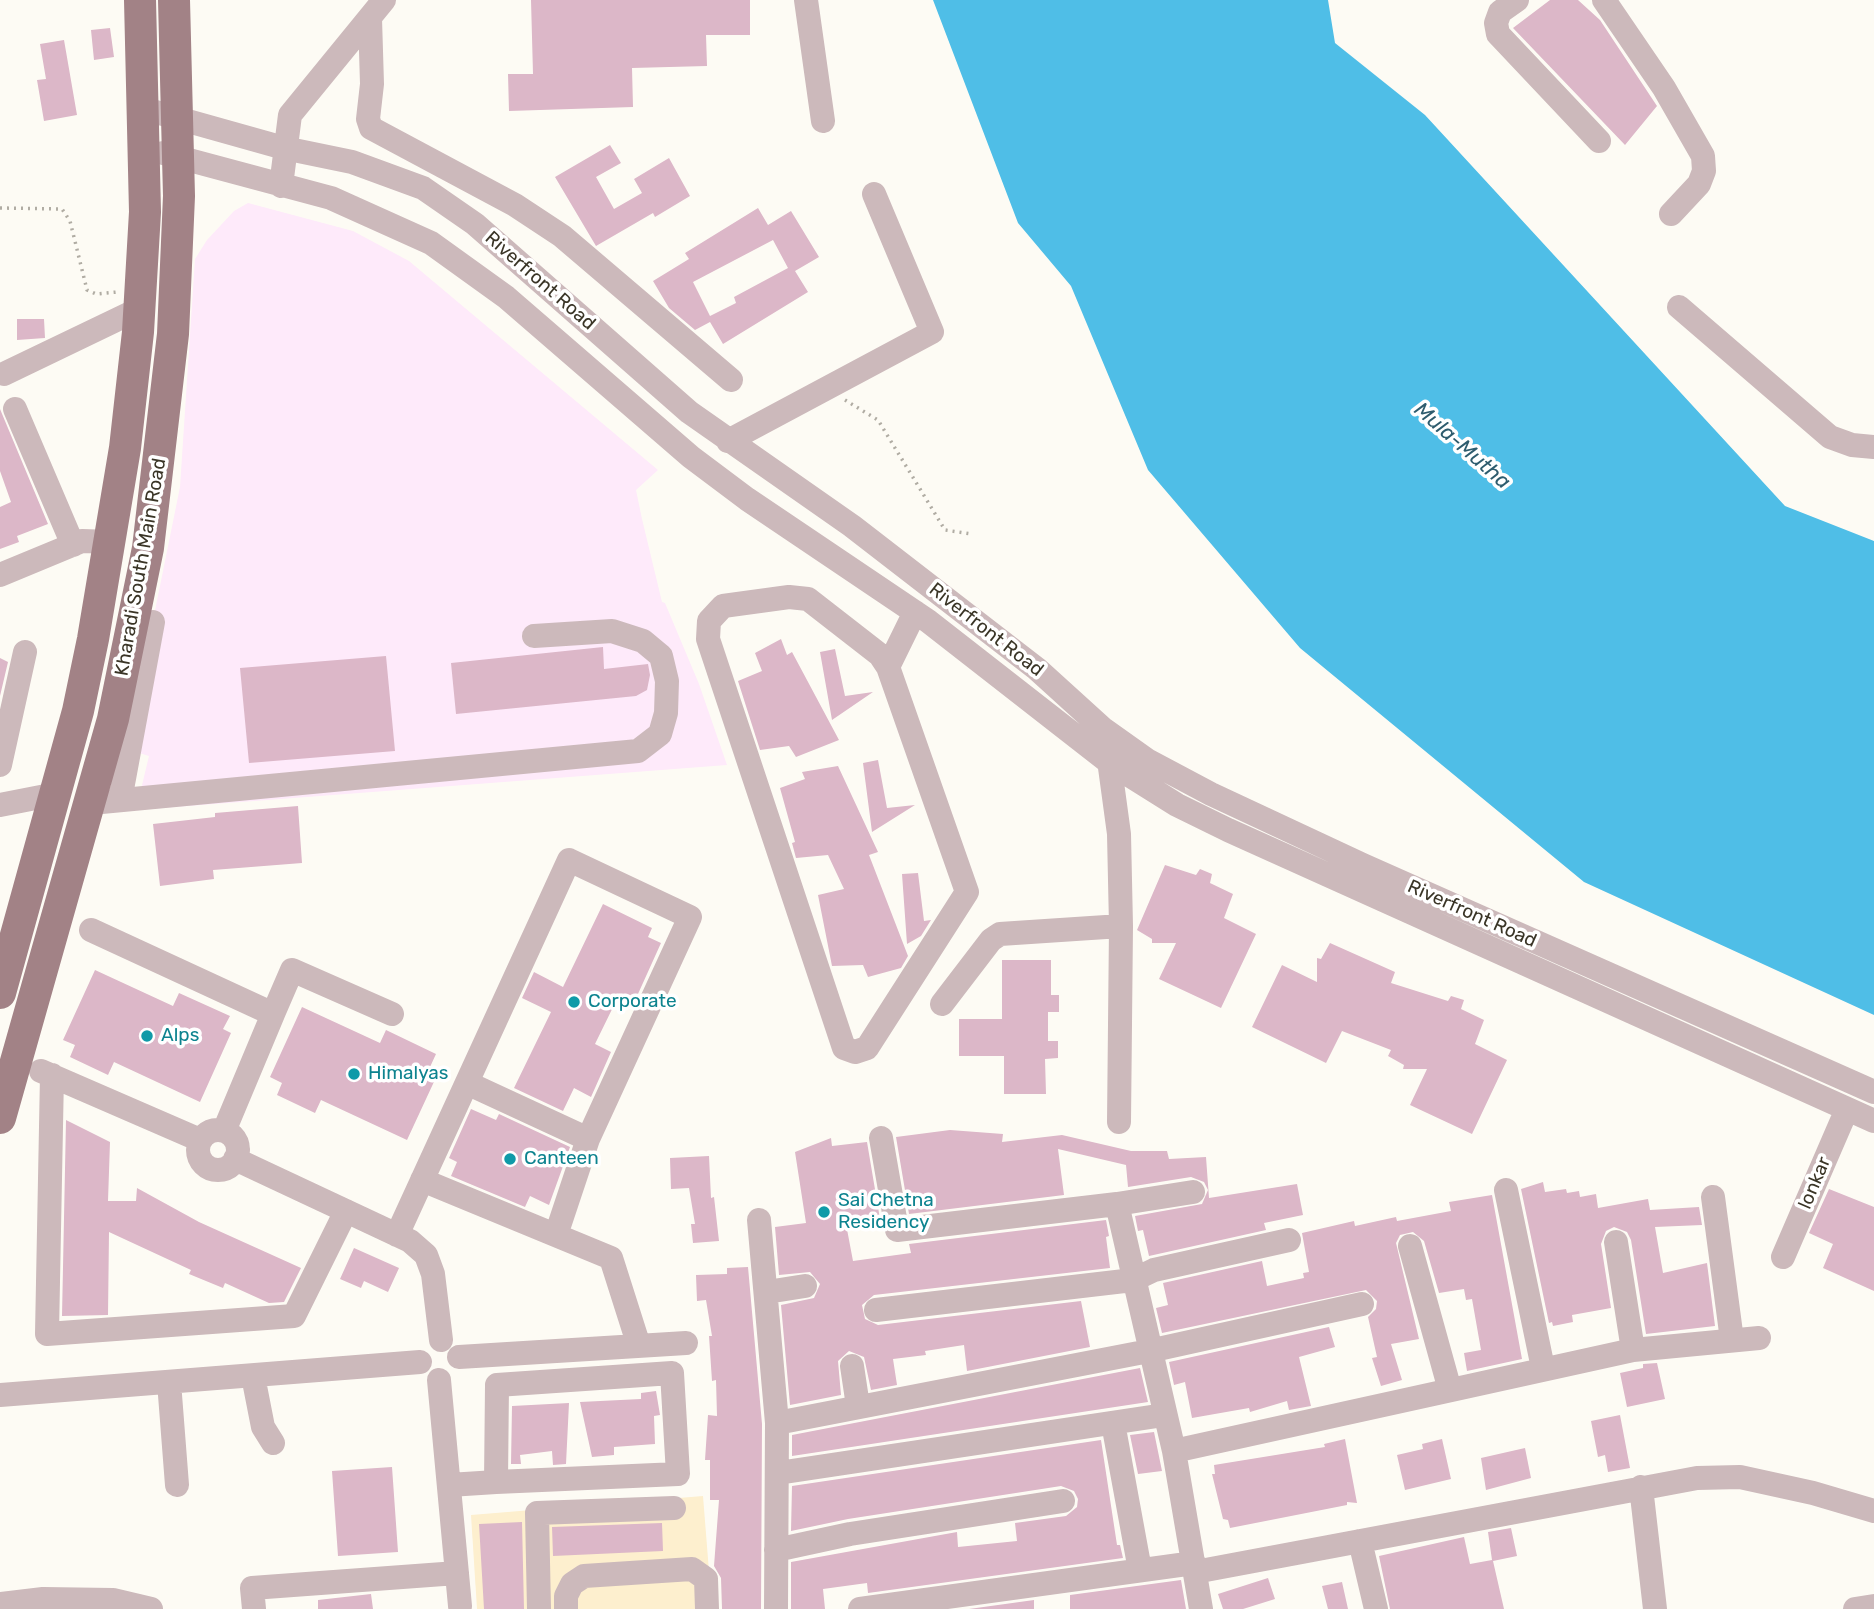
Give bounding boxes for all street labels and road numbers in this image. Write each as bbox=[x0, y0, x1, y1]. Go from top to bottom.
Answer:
street label: Riverfront Road bbox=[480, 227, 600, 335]
street label: Kharadi South Main Road bbox=[111, 456, 171, 678]
street label: Riverfront Road bbox=[924, 578, 1048, 682]
street label: Riverfront Road bbox=[1404, 875, 1540, 953]
street label: lonkar bbox=[1794, 1154, 1836, 1212]

